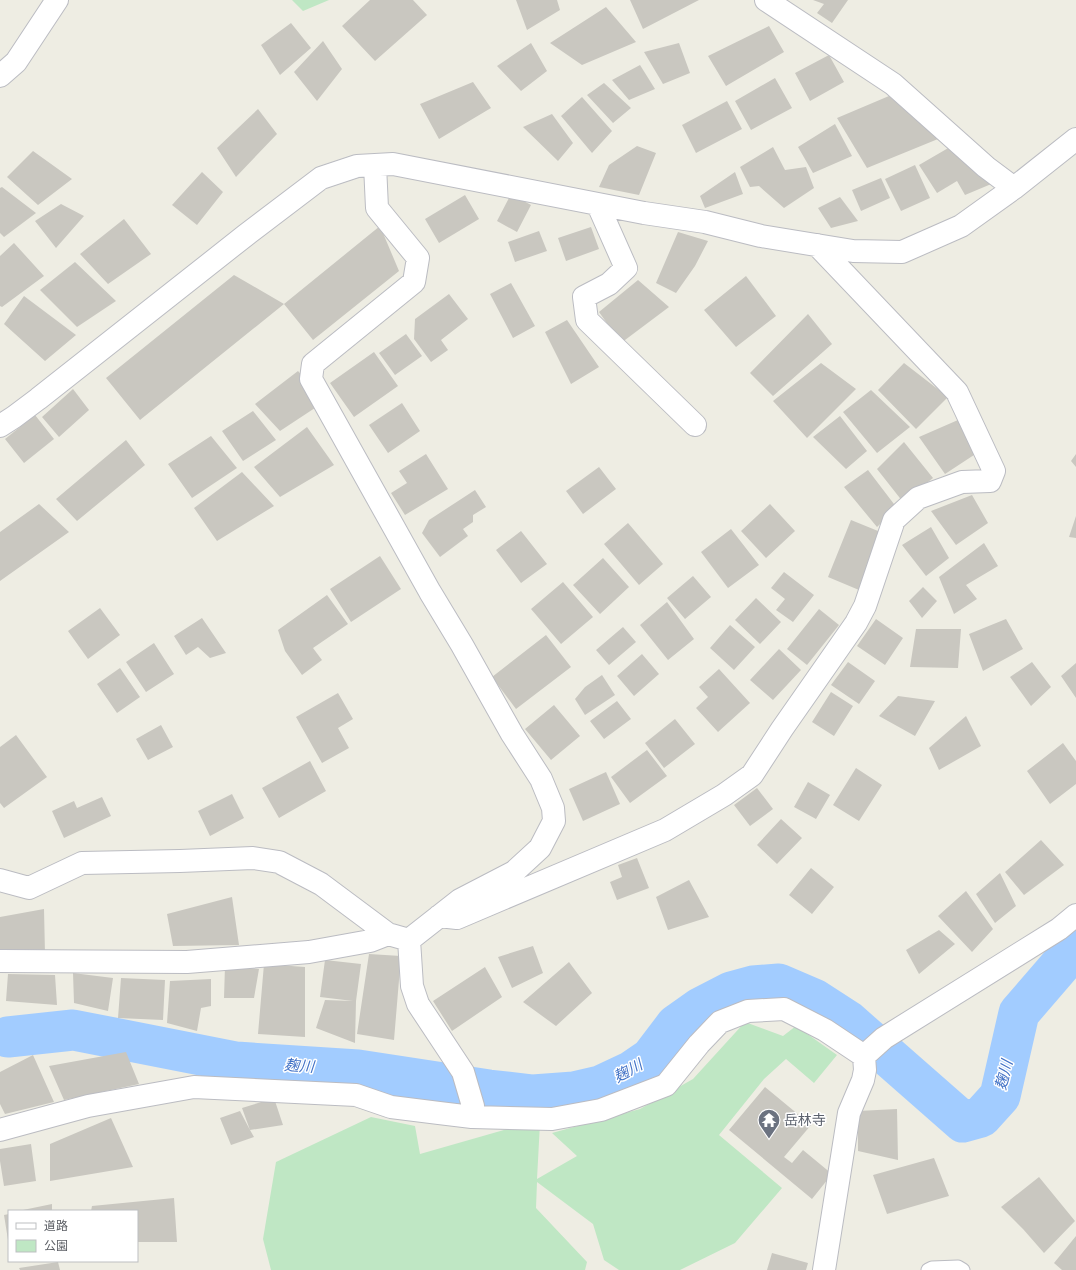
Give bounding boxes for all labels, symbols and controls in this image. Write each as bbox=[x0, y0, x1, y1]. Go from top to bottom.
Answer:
water label: 麹川 bbox=[610, 1053, 648, 1088]
water label: 麹川 bbox=[283, 1054, 317, 1078]
water label: 麹川 bbox=[990, 1056, 1019, 1092]
temple icon: 岳林寺 bbox=[756, 1107, 782, 1140]
place label: 岳林寺 bbox=[784, 1110, 826, 1130]
legend bbox=[8, 1210, 138, 1262]
text: 道路 bbox=[44, 1217, 68, 1235]
text: 公園 bbox=[44, 1237, 68, 1255]

